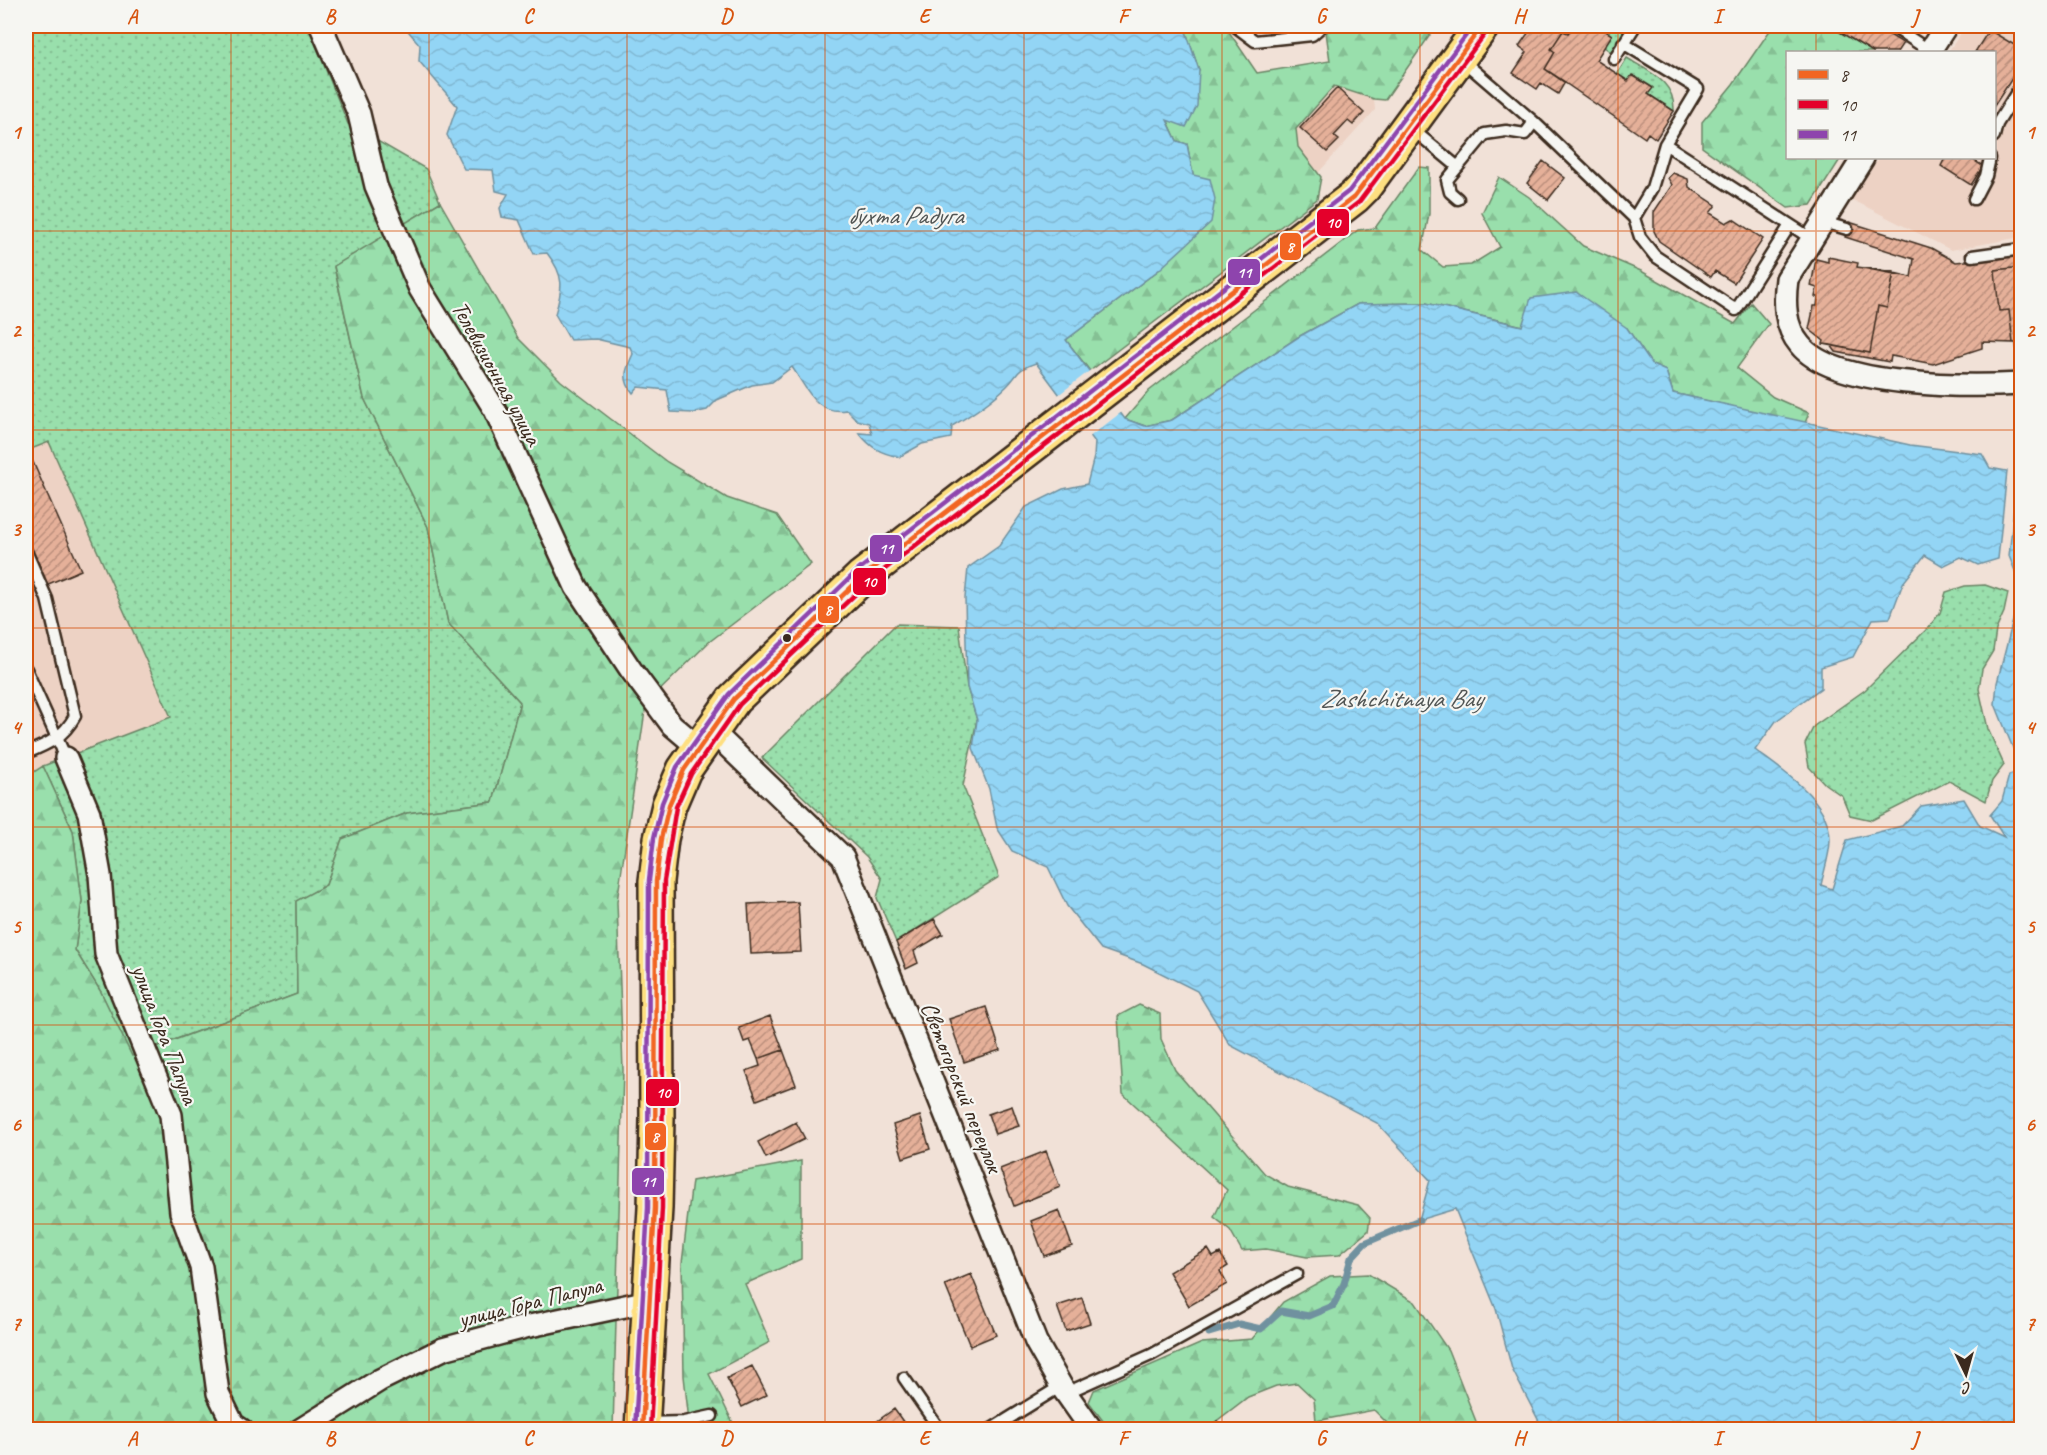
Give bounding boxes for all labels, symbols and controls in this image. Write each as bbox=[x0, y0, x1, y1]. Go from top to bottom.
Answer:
text: A bbox=[127, 4, 139, 29]
text: B bbox=[325, 4, 337, 29]
text: C bbox=[523, 4, 535, 29]
text: D bbox=[720, 4, 734, 29]
text: E bbox=[919, 4, 933, 29]
text: F bbox=[1118, 4, 1132, 29]
text: G bbox=[1316, 4, 1329, 29]
text: H bbox=[1513, 4, 1528, 29]
text: I bbox=[1713, 4, 1726, 29]
text: J bbox=[1910, 4, 1922, 29]
legend bbox=[1786, 51, 1996, 159]
text: 8 bbox=[1840, 64, 1850, 86]
text: 10 bbox=[1840, 94, 1858, 116]
text: 1 bbox=[12, 120, 23, 145]
text: 1 bbox=[2026, 120, 2037, 145]
text: 11 bbox=[1840, 124, 1857, 146]
water label: бухта Радуга bbox=[847, 199, 965, 232]
line badge: 10 bbox=[1316, 208, 1350, 237]
text: 10 bbox=[1326, 213, 1342, 233]
line badge: 8 bbox=[1279, 232, 1302, 261]
text: 8 bbox=[1286, 237, 1295, 257]
line badge: 11 bbox=[1227, 258, 1261, 286]
text: 11 bbox=[1237, 263, 1253, 283]
street label: Телевизионная улица bbox=[445, 296, 550, 452]
text: 2 bbox=[12, 318, 23, 343]
text: 2 bbox=[2026, 318, 2037, 343]
text: 3 bbox=[12, 517, 23, 542]
text: 3 bbox=[2026, 517, 2037, 542]
line badge: 11 bbox=[869, 534, 903, 563]
text: 11 bbox=[879, 539, 895, 559]
line badge: 10 bbox=[852, 567, 887, 596]
text: 10 bbox=[862, 572, 878, 592]
line badge: 8 bbox=[817, 595, 840, 624]
text: 8 bbox=[824, 600, 833, 620]
unlabelled marker bbox=[781, 632, 793, 644]
water label: Zashchitnaya Bay bbox=[1320, 682, 1486, 715]
text: 4 bbox=[12, 715, 24, 740]
text: 4 bbox=[2026, 715, 2038, 740]
text: 5 bbox=[12, 914, 23, 939]
text: 5 bbox=[2026, 914, 2037, 939]
street label: улица Гора Папула bbox=[124, 958, 206, 1109]
street label: Светогорский переулок bbox=[914, 997, 1011, 1179]
line badge: 10 bbox=[645, 1078, 680, 1107]
text: 10 bbox=[656, 1083, 672, 1103]
text: 6 bbox=[11, 1112, 22, 1137]
text: 6 bbox=[2025, 1112, 2036, 1137]
line badge: 8 bbox=[644, 1122, 667, 1151]
text: 8 bbox=[651, 1127, 660, 1147]
line badge: 11 bbox=[631, 1167, 665, 1196]
text: 11 bbox=[641, 1172, 657, 1192]
street label: улица Гора Папула bbox=[453, 1269, 606, 1335]
text: 7 bbox=[12, 1311, 23, 1336]
text: 7 bbox=[2026, 1311, 2037, 1336]
north arrow bbox=[1936, 1344, 1996, 1404]
text: С bbox=[1960, 1378, 1972, 1398]
text: A bbox=[127, 1426, 139, 1451]
text: B bbox=[325, 1426, 337, 1451]
text: C bbox=[523, 1426, 535, 1451]
text: D bbox=[720, 1426, 734, 1451]
text: E bbox=[919, 1426, 933, 1451]
text: F bbox=[1118, 1426, 1132, 1451]
text: G bbox=[1316, 1426, 1329, 1451]
text: H bbox=[1513, 1426, 1528, 1451]
text: I bbox=[1713, 1426, 1726, 1451]
text: J bbox=[1910, 1426, 1922, 1451]

